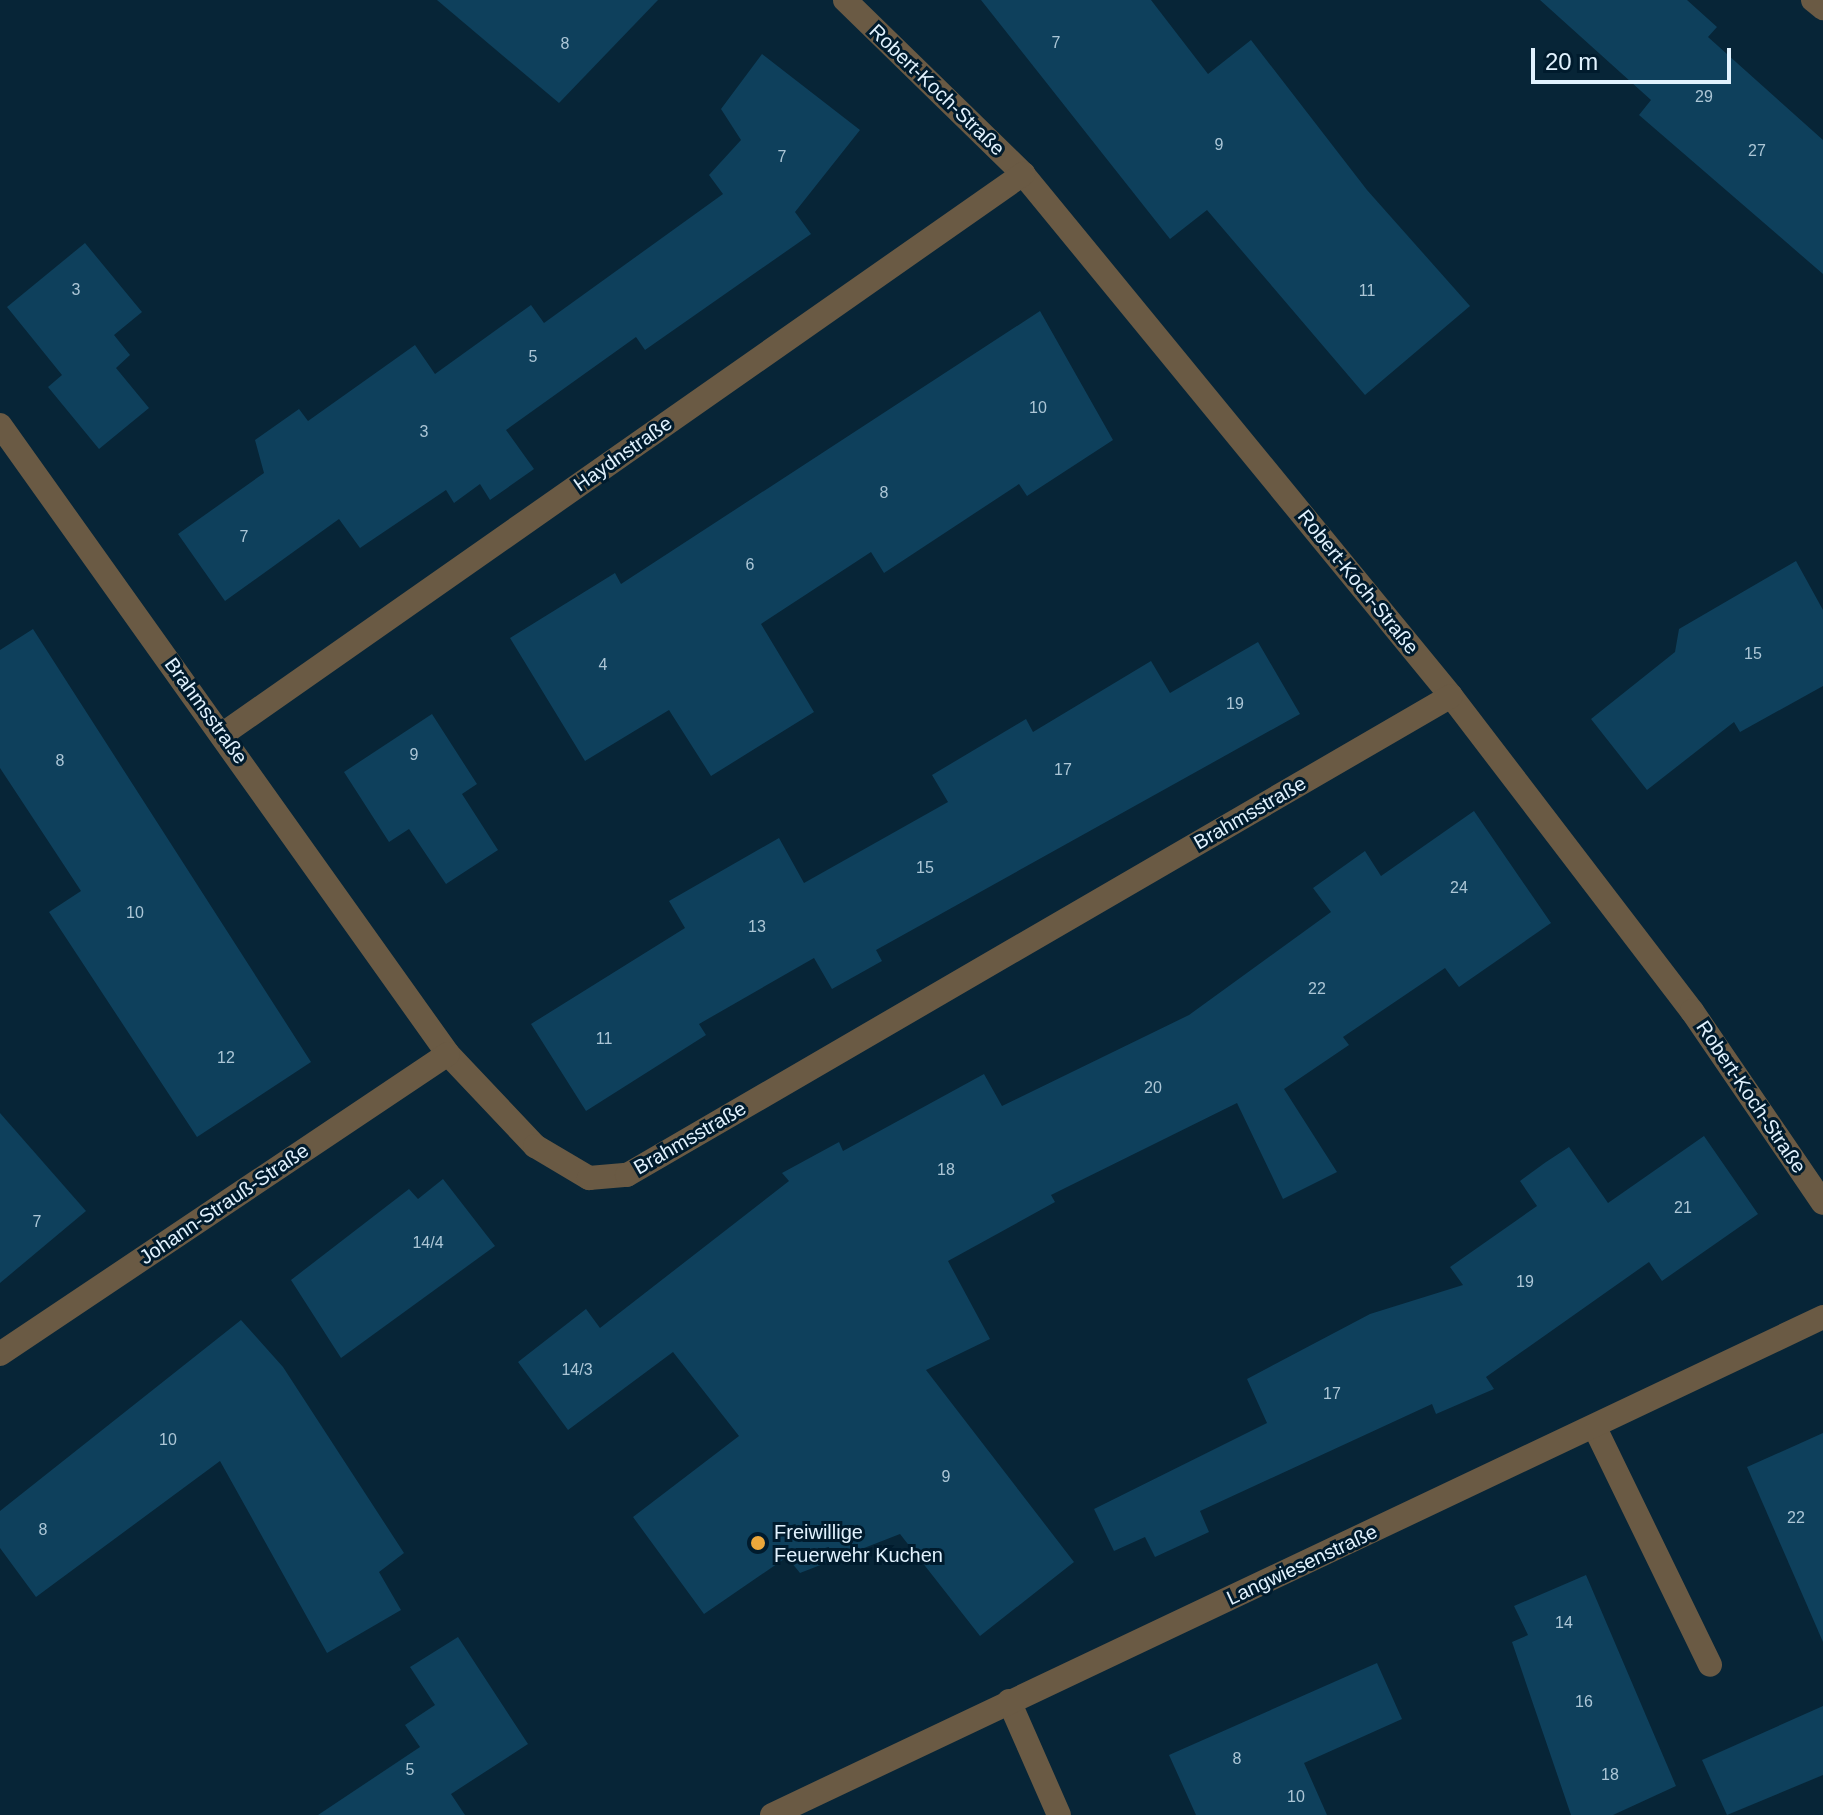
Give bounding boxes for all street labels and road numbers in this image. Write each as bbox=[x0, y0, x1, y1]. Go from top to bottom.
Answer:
street label: Robert-Koch-Straße bbox=[864, 19, 1010, 161]
street label: Haydnstraße bbox=[569, 411, 677, 497]
street label: Robert-Koch-Straße bbox=[1292, 505, 1424, 659]
street label: Brahmsstraße bbox=[159, 653, 253, 769]
street label: Brahmsstraße bbox=[1190, 771, 1310, 855]
street label: Robert-Koch-Straße bbox=[1691, 1016, 1811, 1178]
street label: Brahmsstraße bbox=[630, 1096, 750, 1180]
street label: Johann-Strauß-Straße bbox=[135, 1138, 313, 1270]
street label: Langwiesenstraße bbox=[1223, 1520, 1381, 1610]

